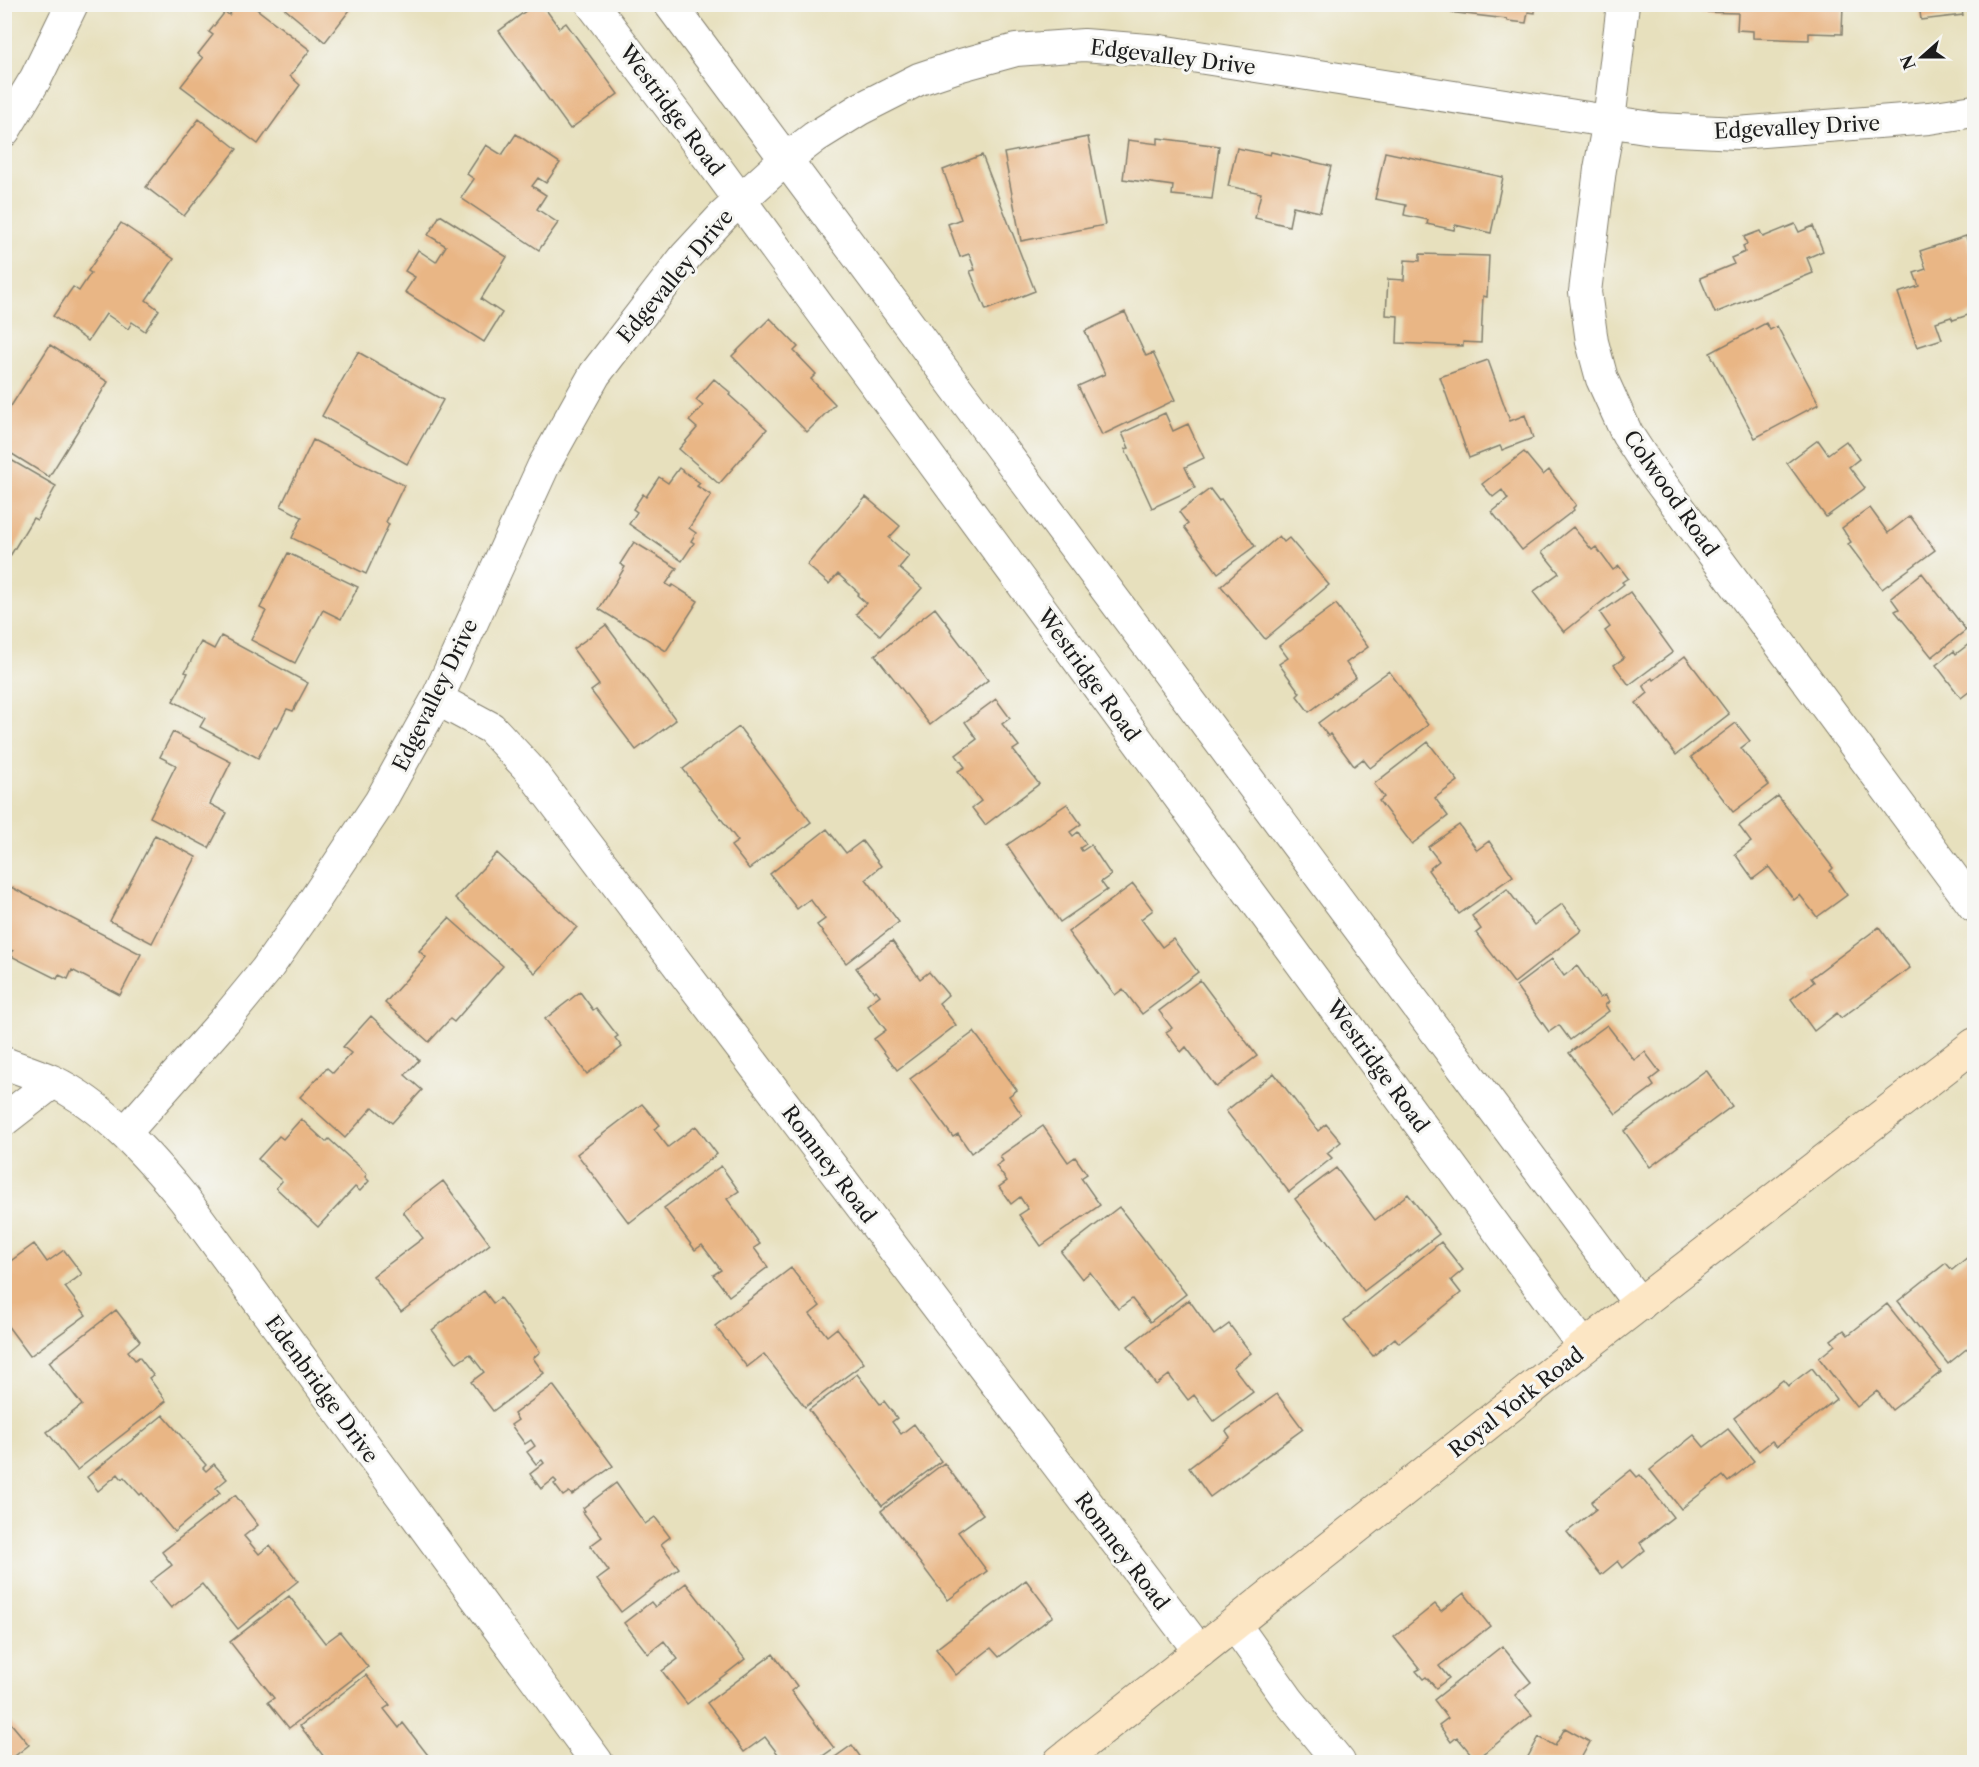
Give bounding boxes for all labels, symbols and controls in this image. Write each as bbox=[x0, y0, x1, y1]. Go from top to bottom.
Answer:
north arrow bbox=[1892, 27, 1952, 87]
street label: Edgevalley Drive bbox=[1089, 34, 1257, 80]
street label: Westridge Road bbox=[614, 39, 730, 181]
text: N bbox=[1896, 52, 1920, 72]
street label: Edgevalley Drive bbox=[1713, 110, 1881, 144]
street label: Edgevalley Drive bbox=[612, 204, 738, 348]
street label: Colwood Road bbox=[1618, 425, 1724, 561]
street label: Westridge Road bbox=[1032, 603, 1146, 746]
street label: Edgevalley Drive bbox=[387, 615, 483, 775]
street label: Westridge Road bbox=[1321, 994, 1435, 1137]
street label: Romney Road bbox=[777, 1100, 881, 1228]
street label: Edenbridge Drive bbox=[260, 1311, 384, 1467]
street label: Royal York Road bbox=[1444, 1341, 1589, 1462]
street label: Romney Road bbox=[1070, 1487, 1174, 1615]

